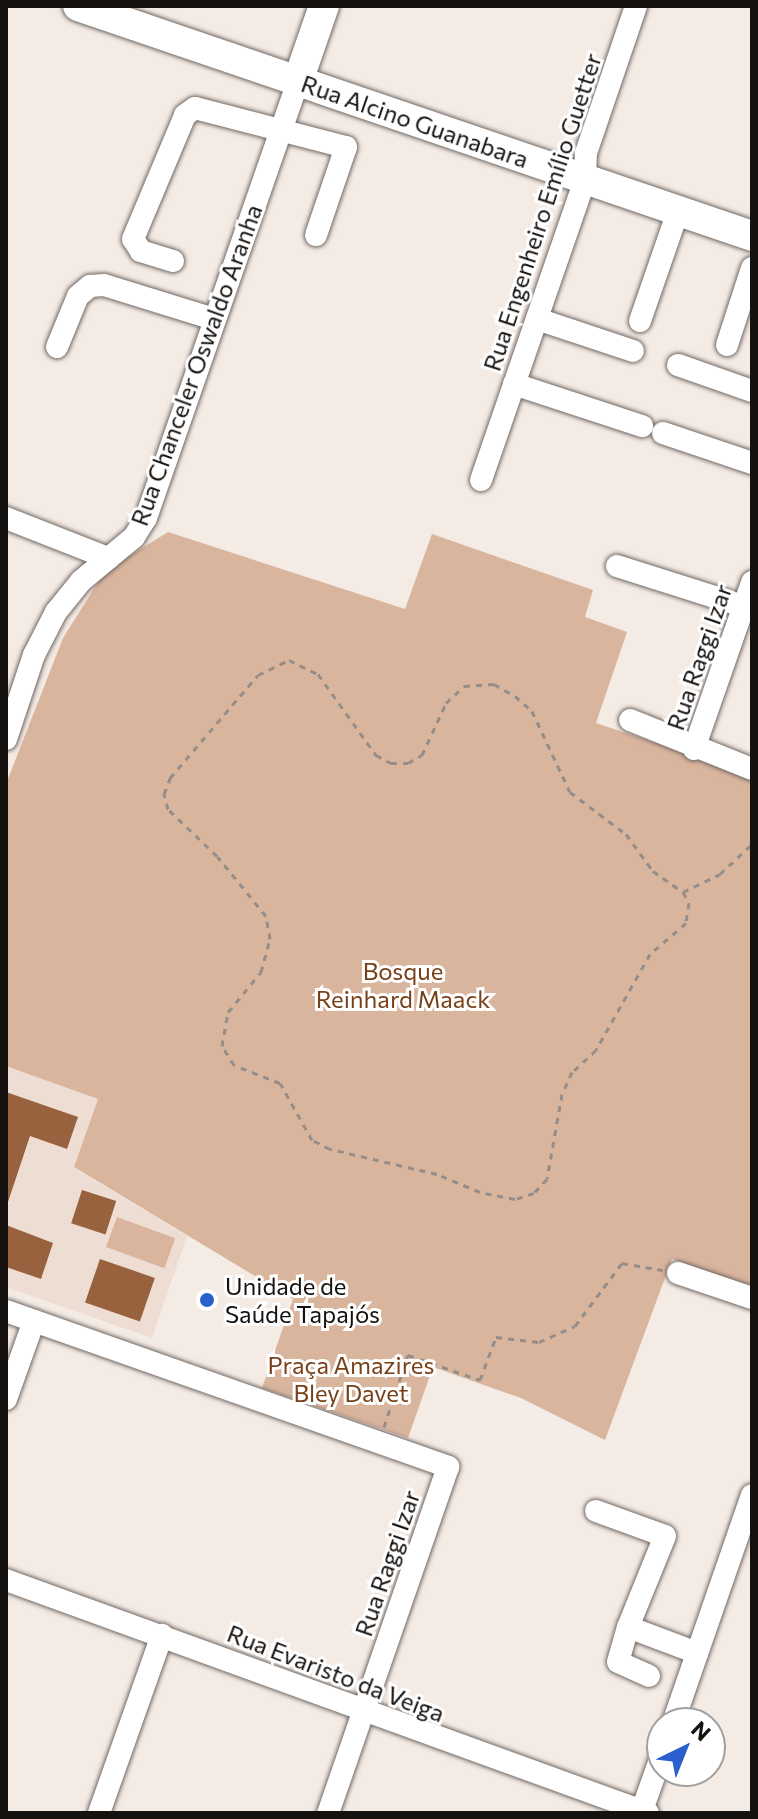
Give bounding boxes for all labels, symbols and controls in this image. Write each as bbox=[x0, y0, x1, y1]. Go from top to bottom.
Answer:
street label: Rua Engenheiro Emílio Guetter bbox=[477, 50, 607, 374]
street label: Rua Alcino Guanabara bbox=[298, 69, 532, 173]
street label: Rua Chanceler Oswaldo Aranha bbox=[124, 200, 268, 530]
street label: Rua Raggi Izar bbox=[661, 580, 737, 734]
park label: Bosque Reinhard Maack bbox=[316, 957, 490, 1013]
place label: Unidade de Saúde Tapajós bbox=[225, 1272, 380, 1328]
marker: Unidade de Saúde Tapajós bbox=[196, 1289, 218, 1311]
park label: Praça Amazires Bley Davet bbox=[268, 1351, 434, 1407]
street label: Rua Raggi Izar bbox=[349, 1486, 425, 1640]
street label: Rua Evaristo da Veiga bbox=[223, 1618, 449, 1728]
north arrow bbox=[646, 1707, 726, 1787]
text: N bbox=[686, 1715, 717, 1746]

